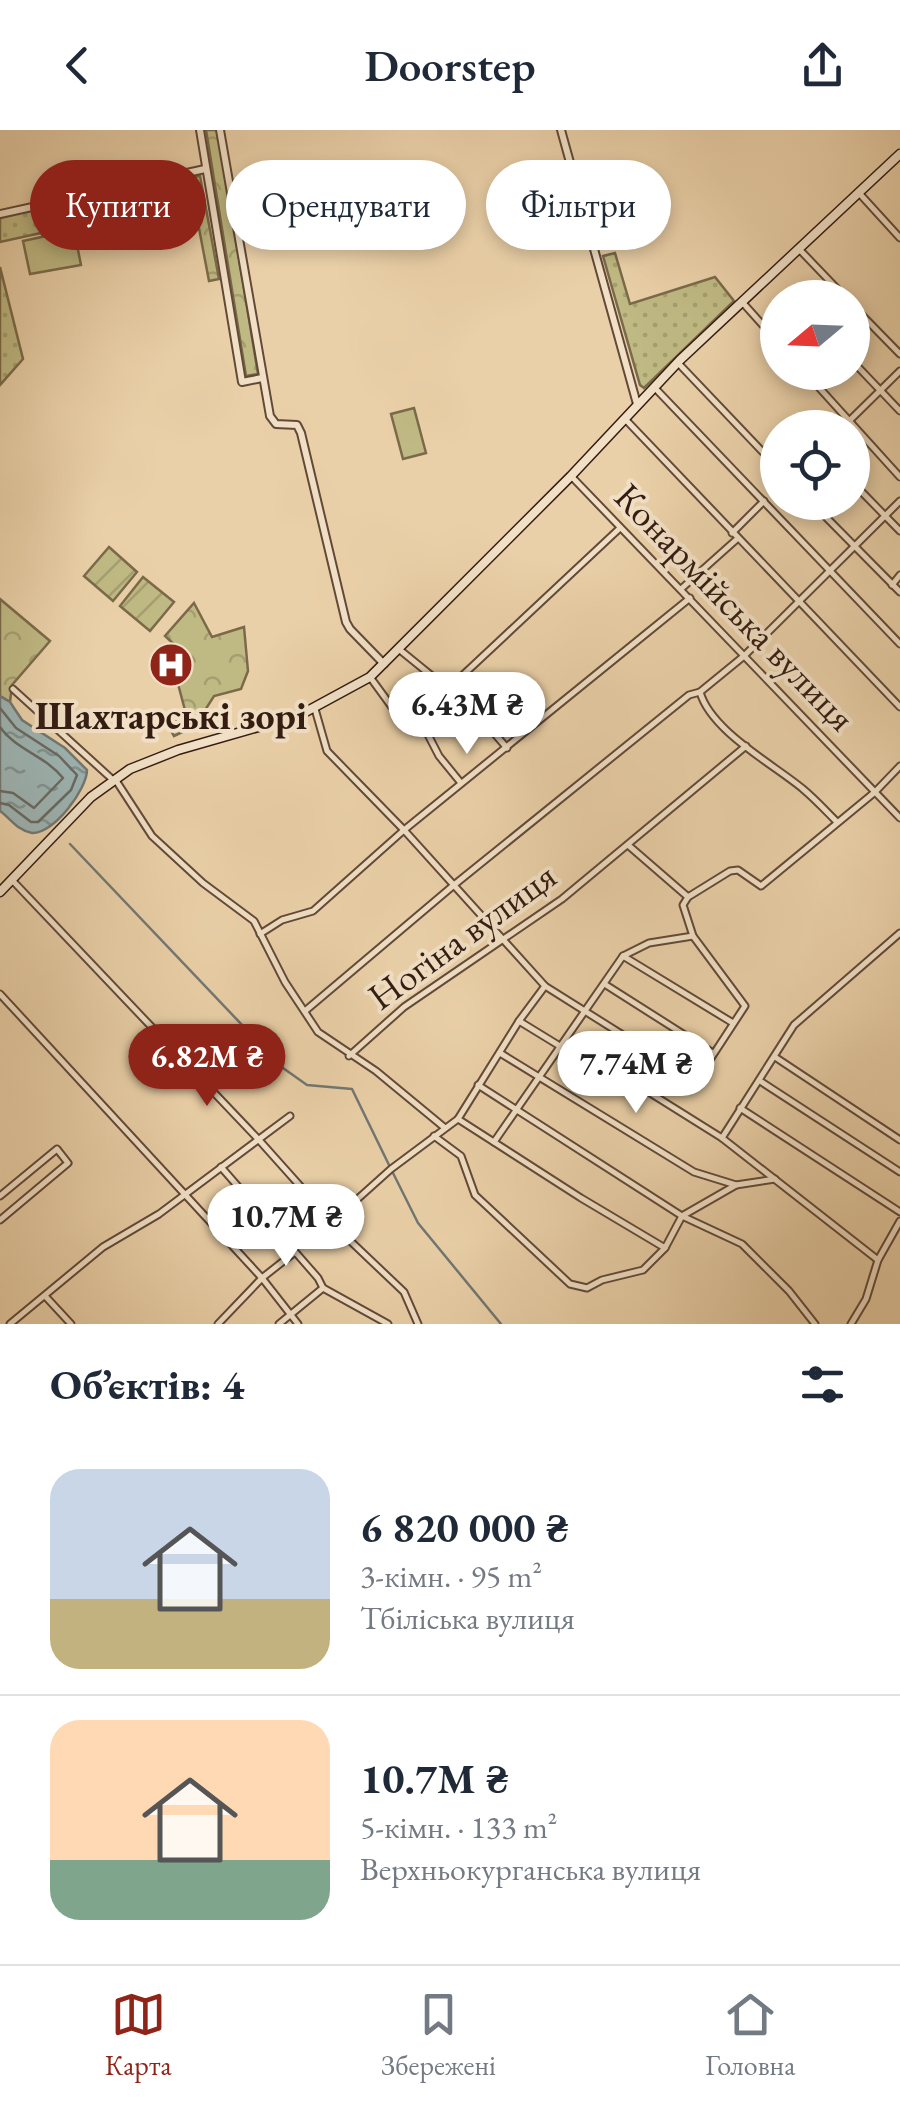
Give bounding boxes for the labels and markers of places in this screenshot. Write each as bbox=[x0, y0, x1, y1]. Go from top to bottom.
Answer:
hospital icon: Шахтарські зорі bbox=[148, 642, 194, 688]
pin: 6.43M ₴ bbox=[375, 672, 559, 757]
place label: Шахтарські зорі bbox=[35, 691, 307, 740]
pin: 6.82M ₴ bbox=[115, 1024, 299, 1109]
pin: 7.74M ₴ bbox=[544, 1031, 728, 1116]
pin: 10.7M ₴ bbox=[194, 1184, 378, 1269]

